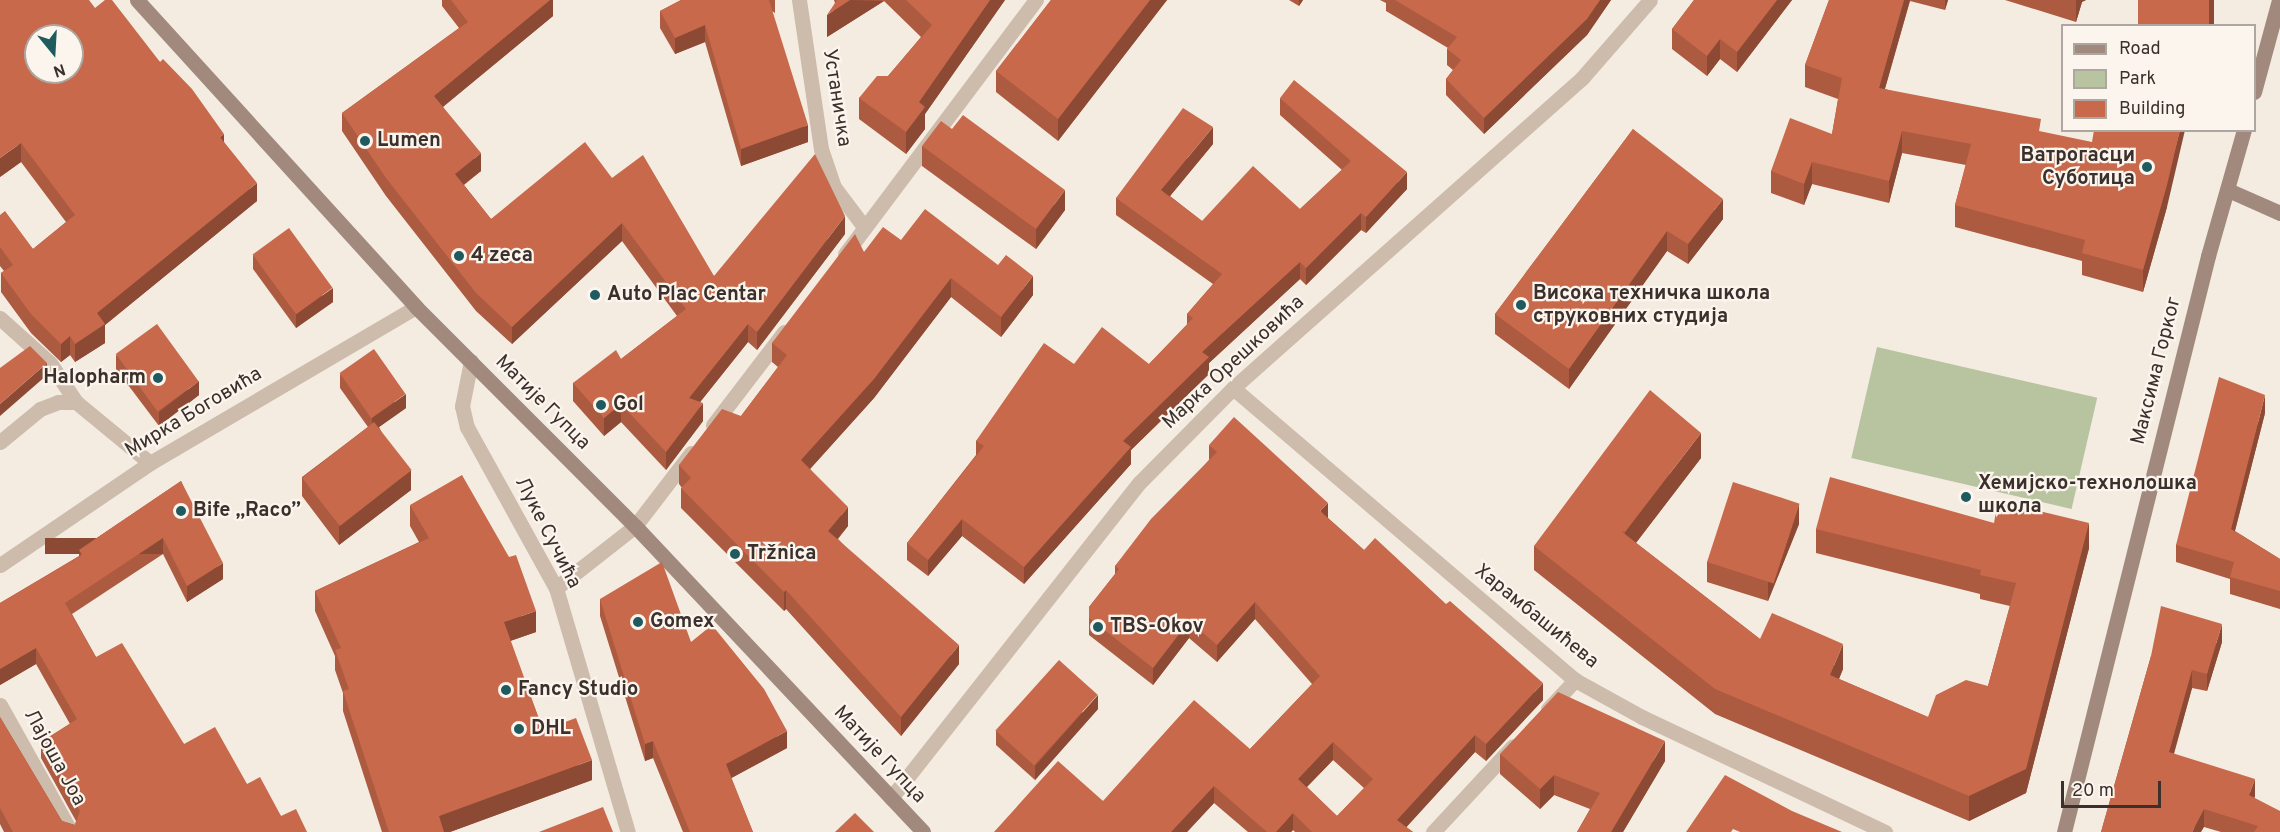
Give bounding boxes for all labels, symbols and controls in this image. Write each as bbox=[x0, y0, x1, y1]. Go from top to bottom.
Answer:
north arrow bbox=[24, 24, 84, 84]
legend bbox=[2061, 24, 2256, 132]
text: Road bbox=[2119, 38, 2161, 61]
street label: Устаничка bbox=[816, 47, 856, 149]
text: N bbox=[50, 58, 68, 81]
text: Park bbox=[2119, 68, 2156, 91]
text: Building bbox=[2119, 98, 2185, 121]
place label: Lumen bbox=[377, 129, 441, 153]
marker: Lumen bbox=[358, 134, 372, 148]
place label: Ватрогасци Суботица bbox=[2021, 144, 2135, 191]
marker: Ватрогасци Суботица bbox=[2140, 160, 2154, 174]
place label: 4 zeca bbox=[471, 244, 533, 268]
marker: 4 zeca bbox=[452, 249, 466, 263]
place label: Висока техничка школа струковних студија bbox=[1533, 282, 1770, 329]
place label: Auto Plac Centar bbox=[607, 283, 766, 307]
marker: Auto Plac Centar bbox=[588, 288, 602, 302]
street label: Марка Орешковића bbox=[1158, 291, 1310, 435]
street label: Максима Горког bbox=[2127, 295, 2187, 447]
marker: Висока техничка школа струковних студија bbox=[1514, 298, 1528, 312]
street label: Матије Гупца bbox=[490, 351, 594, 455]
street label: Мирка Боговића bbox=[121, 363, 267, 463]
place label: Halopharm bbox=[43, 366, 146, 390]
marker: Halopharm bbox=[151, 371, 165, 385]
place label: Gol bbox=[613, 393, 644, 417]
marker: Gol bbox=[594, 398, 608, 412]
street label: Луке Сучића bbox=[509, 473, 585, 593]
place label: Хемијско-технолошка школа bbox=[1978, 473, 2197, 520]
marker: Хемијско-технолошка школа bbox=[1959, 490, 1973, 504]
place label: Bife „Raco” bbox=[193, 499, 301, 523]
marker: Bife „Raco” bbox=[174, 504, 188, 518]
place label: Tržnica bbox=[747, 542, 816, 566]
marker: Tržnica bbox=[728, 547, 742, 561]
street label: Харамбашићева bbox=[1469, 560, 1603, 674]
place label: Gomex bbox=[650, 610, 715, 634]
marker: Gomex bbox=[631, 615, 645, 629]
place label: TBS-Okov bbox=[1110, 615, 1204, 639]
marker: TBS-Okov bbox=[1091, 620, 1105, 634]
place label: Fancy Studio bbox=[518, 678, 638, 702]
marker: Fancy Studio bbox=[499, 683, 513, 697]
street label: Матије Гупца bbox=[828, 701, 930, 809]
street label: Лајоша Јоа bbox=[18, 706, 90, 810]
place label: DHL bbox=[531, 717, 571, 741]
marker: DHL bbox=[512, 722, 526, 736]
scale bar bbox=[2064, 769, 2164, 807]
text: 20 m bbox=[2072, 780, 2114, 803]

